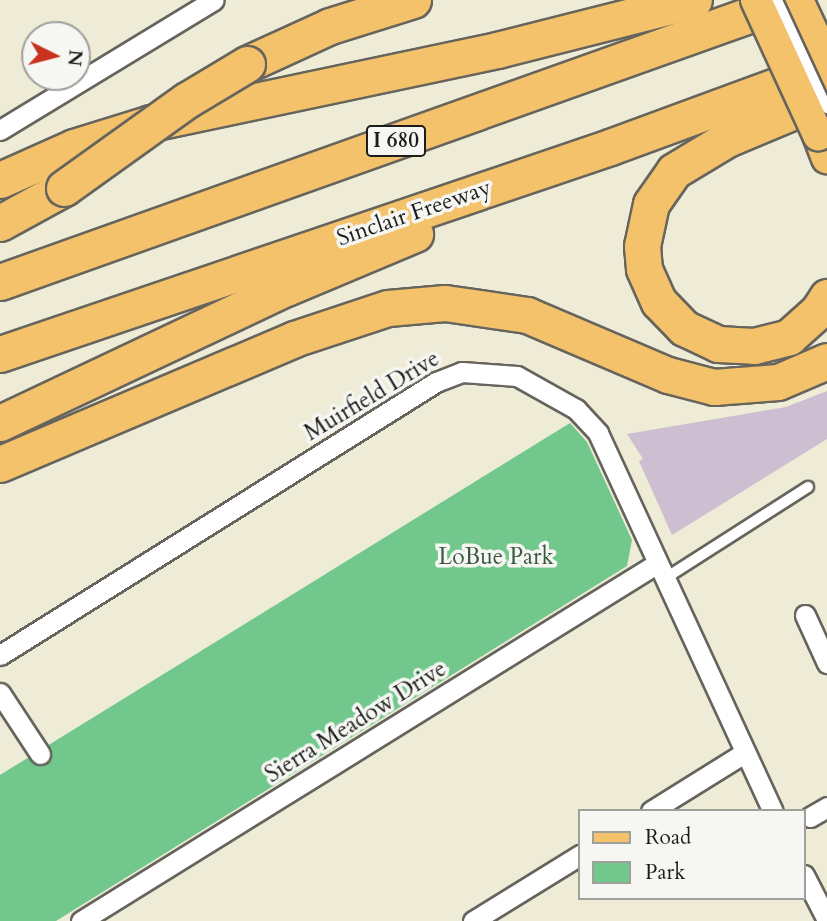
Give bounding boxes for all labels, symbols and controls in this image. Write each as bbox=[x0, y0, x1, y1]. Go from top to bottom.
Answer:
north arrow bbox=[21, 21, 91, 91]
text: N bbox=[61, 48, 89, 68]
road number: I 680 bbox=[364, 124, 428, 158]
street label: Sinclair Freeway bbox=[333, 174, 495, 252]
street label: Muirfield Drive bbox=[300, 345, 444, 447]
park label: LoBue Park bbox=[438, 543, 554, 571]
street label: Sierra Meadow Drive bbox=[260, 655, 452, 789]
legend bbox=[578, 809, 806, 900]
text: Road bbox=[645, 823, 691, 852]
text: Park bbox=[645, 858, 685, 887]

